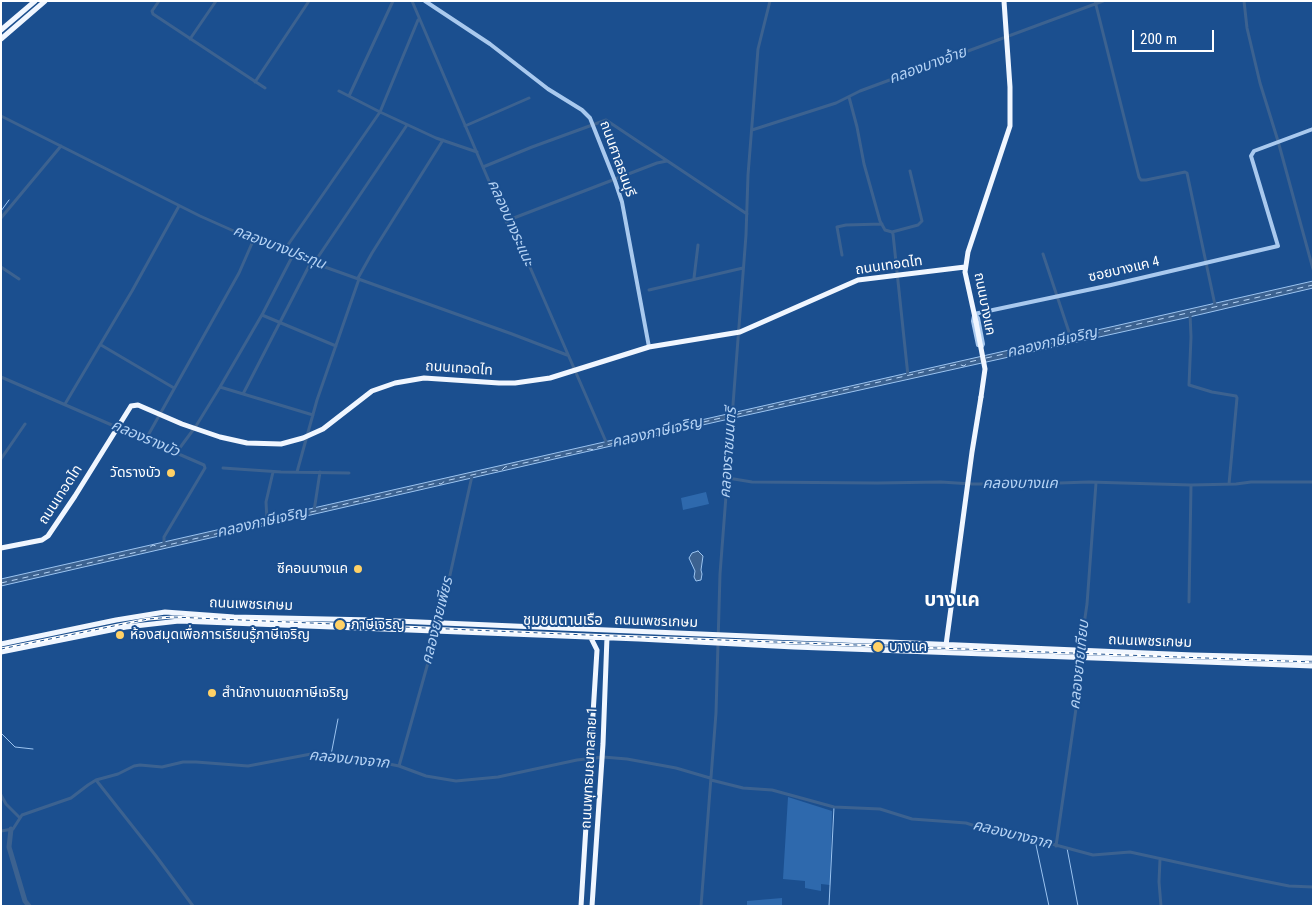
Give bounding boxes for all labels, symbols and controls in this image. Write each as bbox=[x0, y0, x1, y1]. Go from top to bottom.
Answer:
scale bar bbox=[1134, 20, 1216, 52]
text: 200 m bbox=[1140, 30, 1177, 48]
water label: คลองบางอ้าย bbox=[887, 44, 969, 88]
street label: ถนนศาลธนบุรี bbox=[596, 119, 638, 199]
water label: คลองบางระแนะ bbox=[483, 177, 537, 269]
water label: คลองบางประทุน bbox=[230, 222, 328, 274]
street label: ถนนเทอดไท bbox=[854, 253, 924, 279]
street label: ซอยบางแค 4 bbox=[1087, 254, 1161, 286]
street label: ถนนบางแค bbox=[970, 271, 998, 337]
water label: คลองภาษีเจริญ bbox=[1005, 324, 1099, 362]
street label: ถนนเทอดไท bbox=[425, 358, 493, 380]
water label: คลองราชมนตรี bbox=[717, 407, 741, 499]
water label: คลองภาษีเจริญ bbox=[610, 414, 704, 452]
water label: คลองรางบัว bbox=[108, 417, 182, 461]
street label: ถนนเทอดไท bbox=[36, 462, 86, 528]
place label: วัดรางบัว bbox=[110, 465, 161, 481]
marker: วัดรางบัว bbox=[165, 467, 177, 479]
water label: คลองบางแค bbox=[982, 475, 1058, 493]
water label: คลองภาษีเจริญ bbox=[215, 504, 309, 542]
place label: ซีคอนบางแค bbox=[277, 561, 348, 577]
marker: ซีคอนบางแค bbox=[352, 563, 364, 575]
water label: คลองยายเพียร bbox=[418, 576, 458, 666]
district label: บางแค bbox=[924, 590, 980, 612]
street label: ถนนเพชรเกษม bbox=[209, 595, 293, 615]
district label: ชุมชนตานเรือ bbox=[523, 612, 603, 630]
street label: ถนนเพชรเกษม bbox=[614, 612, 698, 632]
place label: ภาษีเจริญ bbox=[351, 617, 405, 633]
marker: ภาษีเจริญ bbox=[333, 618, 347, 632]
water label: คลองยายเทียบ bbox=[1066, 619, 1094, 711]
place label: ห้องสมุดเพื่อการเรียนรู้ภาษีเจริญ bbox=[130, 627, 310, 643]
marker: ห้องสมุดเพื่อการเรียนรู้ภาษีเจริญ bbox=[114, 629, 126, 641]
street label: ถนนเพชรเกษม bbox=[1108, 632, 1192, 652]
place label: บางแค bbox=[889, 639, 927, 655]
marker: บางแค bbox=[871, 640, 885, 654]
place label: สำนักงานเขตภาษีเจริญ bbox=[222, 685, 349, 701]
marker: สำนักงานเขตภาษีเจริญ bbox=[206, 687, 218, 699]
street label: ถนนพุทธมณฑลสาย 1 bbox=[578, 707, 602, 829]
water label: คลองบางจาก bbox=[308, 747, 390, 773]
water label: คลองบางจาก bbox=[971, 817, 1053, 853]

